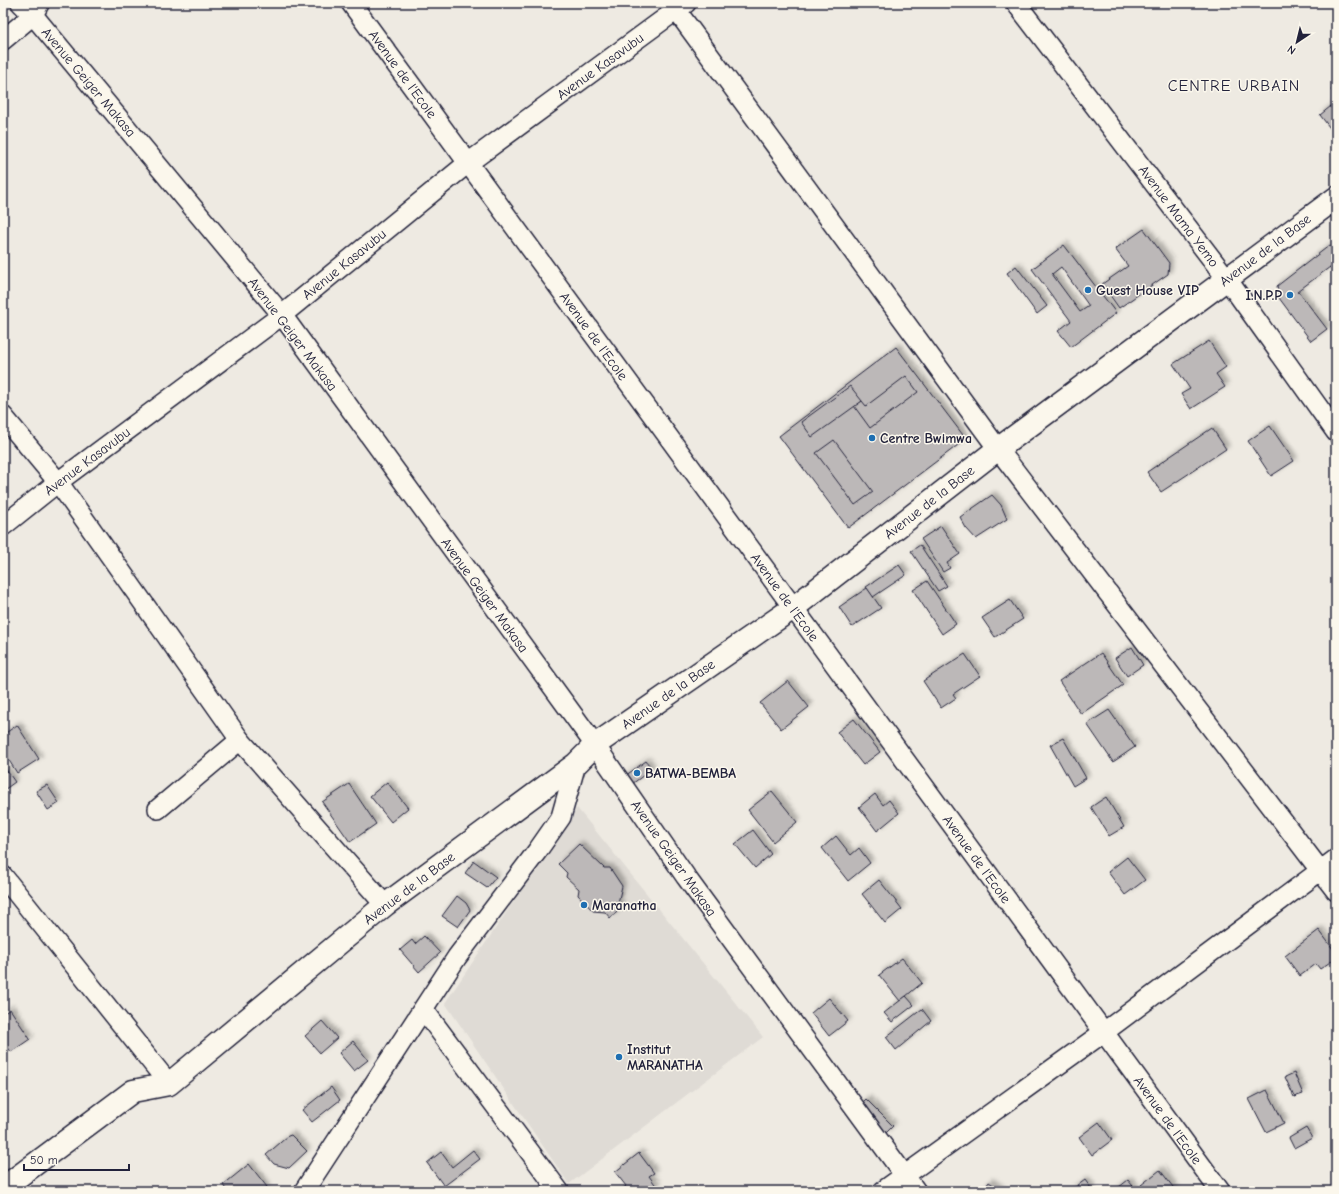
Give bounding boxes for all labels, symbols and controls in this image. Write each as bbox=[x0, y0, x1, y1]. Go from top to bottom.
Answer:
north arrow bbox=[1277, 22, 1317, 62]
street label: Avenue Geiger Makasa bbox=[38, 24, 139, 141]
street label: Avenue de l'Ecole bbox=[365, 27, 440, 122]
street label: Avenue Kasavubu bbox=[554, 29, 647, 104]
text: N bbox=[1285, 42, 1298, 57]
district label: CENTRE URBAIN bbox=[1168, 77, 1300, 95]
street label: Avenue Mama Yemo bbox=[1135, 162, 1222, 271]
street label: Avenue de la Base bbox=[1216, 210, 1314, 290]
street label: Avenue Kasavubu bbox=[299, 225, 390, 303]
street label: Avenue Geiger Makasa bbox=[244, 274, 341, 394]
place label: Guest House VIP bbox=[1096, 282, 1199, 299]
marker: Guest House VIP bbox=[1083, 285, 1093, 295]
place label: I.N.P.P bbox=[1245, 287, 1282, 304]
street label: Avenue de l'Ecole bbox=[556, 289, 631, 384]
marker: I.N.P.P bbox=[1285, 290, 1295, 300]
street label: Avenue Kasavubu bbox=[41, 424, 134, 499]
place label: Centre Bwimwa bbox=[880, 430, 972, 447]
marker: Centre Bwimwa bbox=[867, 433, 877, 443]
street label: Avenue de la Base bbox=[881, 462, 978, 543]
street label: Avenue Geiger Makasa bbox=[437, 535, 532, 656]
street label: Avenue de l'Ecole bbox=[747, 550, 822, 645]
street label: Avenue de la Base bbox=[618, 656, 718, 733]
place label: BATWA-BEMBA bbox=[645, 765, 736, 782]
marker: BATWA-BEMBA bbox=[632, 768, 642, 778]
street label: Avenue Geiger Makasa bbox=[627, 797, 720, 920]
street label: Avenue de l'Ecole bbox=[939, 812, 1014, 907]
street label: Avenue de la Base bbox=[360, 848, 458, 928]
place label: Maranatha bbox=[592, 897, 657, 914]
marker: Maranatha bbox=[579, 900, 589, 910]
place label: Institut MARANATHA bbox=[627, 1041, 703, 1074]
marker: Institut MARANATHA bbox=[614, 1052, 624, 1062]
street label: Avenue de l'Ecole bbox=[1130, 1073, 1205, 1168]
scale bar bbox=[24, 1146, 129, 1172]
text: 50 m bbox=[30, 1153, 58, 1167]

